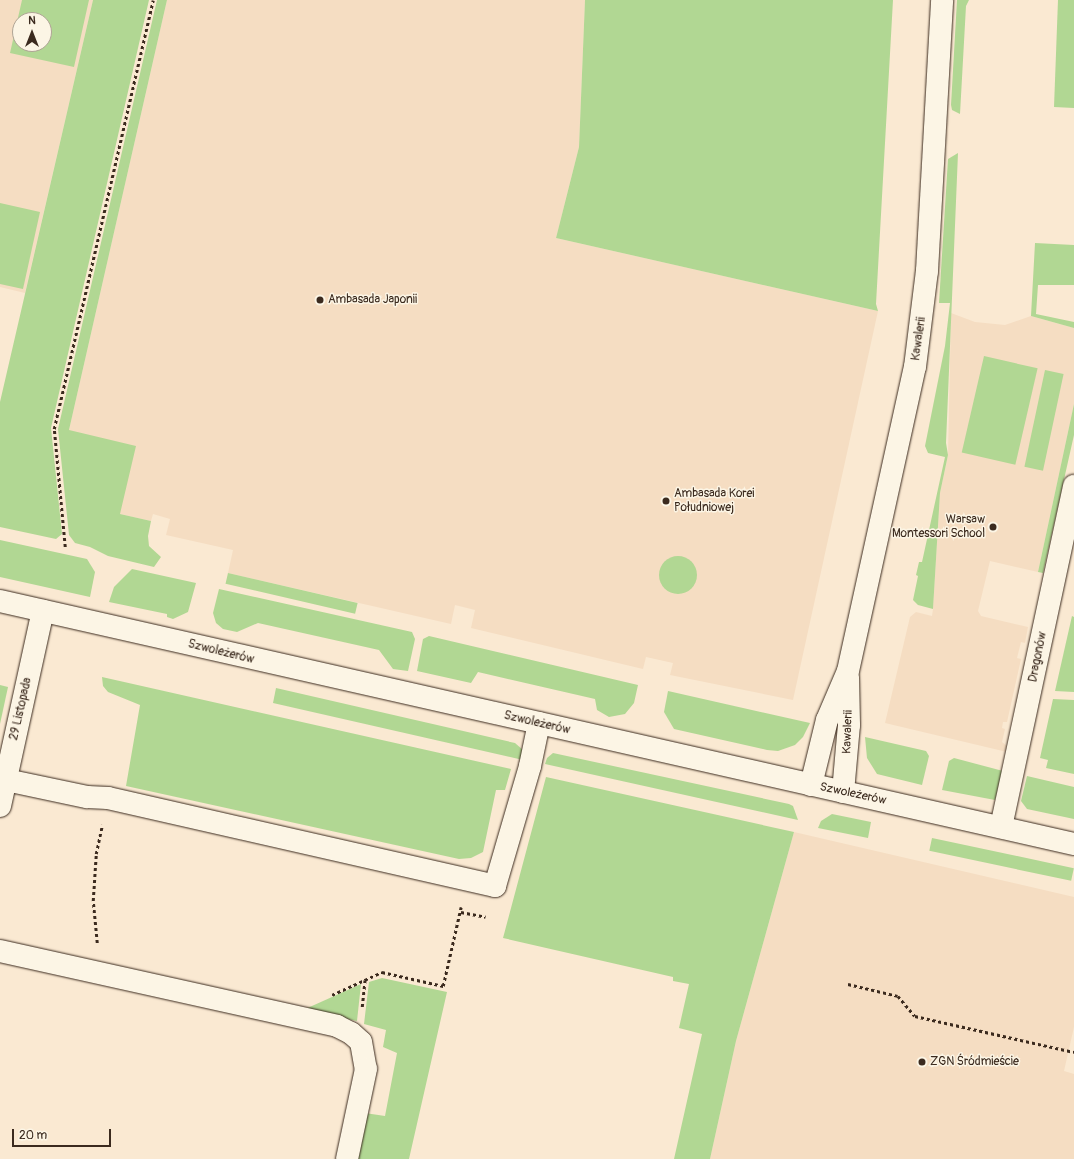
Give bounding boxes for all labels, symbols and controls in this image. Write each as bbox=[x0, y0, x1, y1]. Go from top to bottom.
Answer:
north arrow bbox=[12, 12, 52, 52]
text: N bbox=[28, 14, 36, 27]
place label: Ambasada Japonii bbox=[328, 293, 417, 307]
marker: Ambasada Japonii bbox=[315, 295, 325, 305]
street label: Kawalerii bbox=[909, 316, 929, 362]
place label: Ambasada Korei Południowej bbox=[674, 487, 754, 515]
marker: Ambasada Korei Południowej bbox=[661, 496, 671, 506]
place label: Warsaw Montessori School bbox=[892, 513, 985, 541]
marker: Warsaw Montessori School bbox=[988, 522, 998, 532]
street label: Dragonów bbox=[1026, 630, 1050, 684]
street label: Szwoleżerów bbox=[186, 637, 256, 667]
street label: 29 Listopada bbox=[7, 676, 35, 742]
street label: Szwoleżerów bbox=[502, 708, 572, 738]
street label: Kawalerii bbox=[840, 710, 856, 754]
street label: Szwoleżerów bbox=[818, 780, 888, 808]
place label: ZGN Śródmieście bbox=[930, 1055, 1019, 1069]
marker: ZGN Śródmieście bbox=[917, 1057, 927, 1067]
scale bar bbox=[14, 1121, 113, 1147]
text: 20 m bbox=[19, 1128, 47, 1143]

